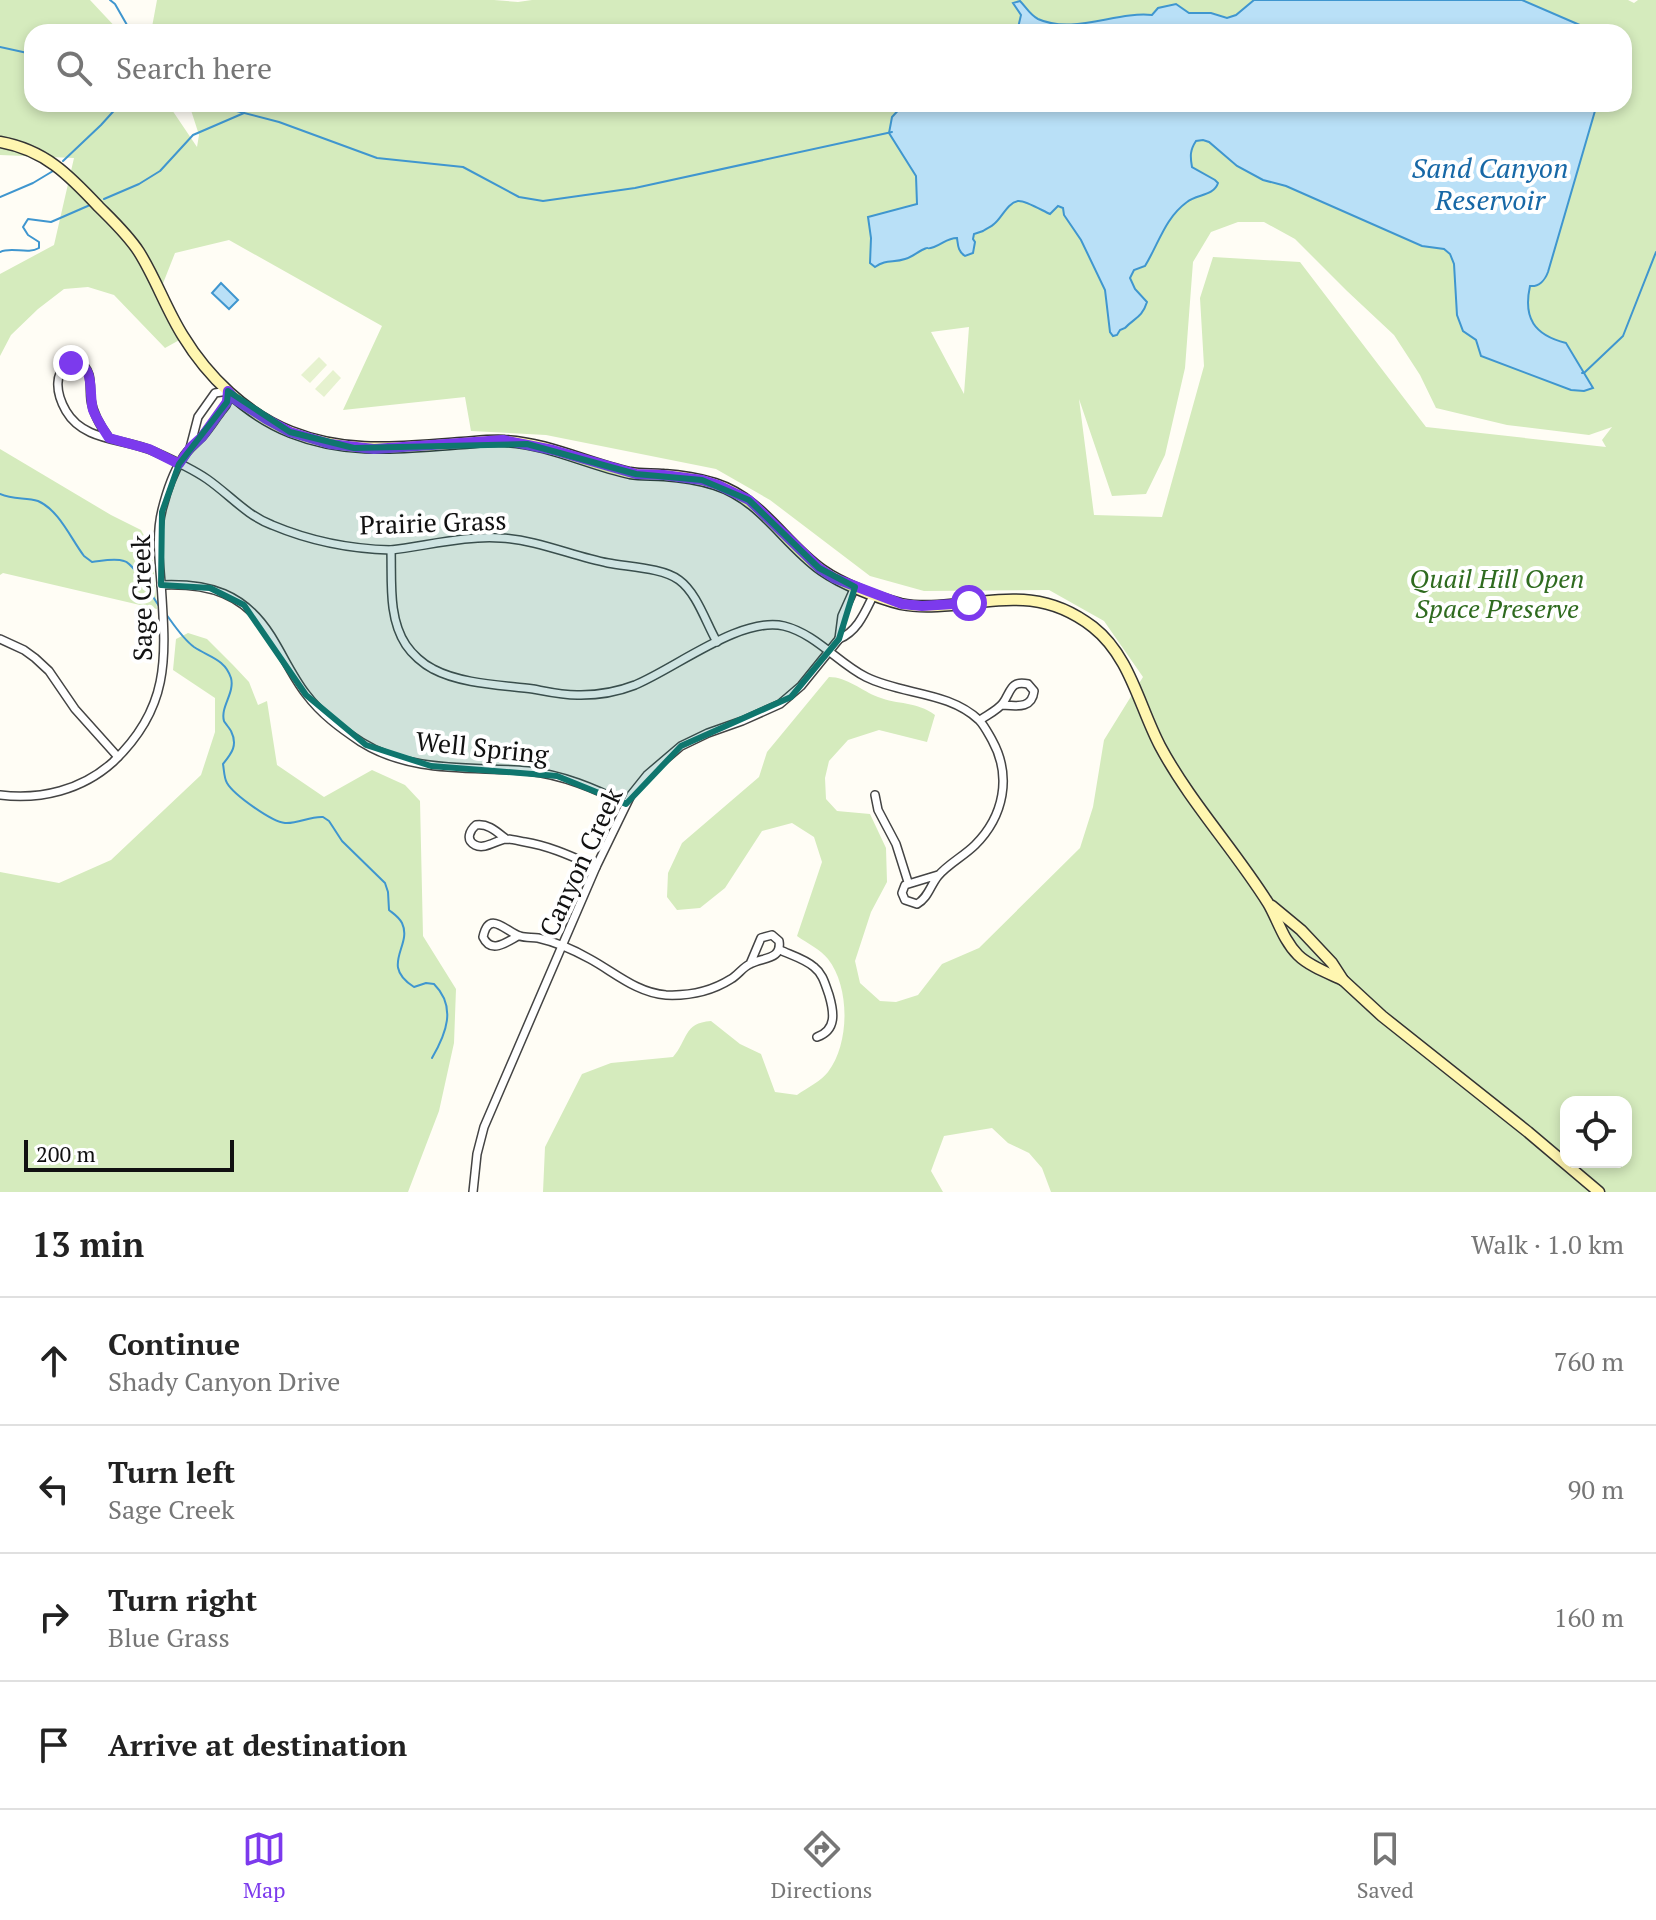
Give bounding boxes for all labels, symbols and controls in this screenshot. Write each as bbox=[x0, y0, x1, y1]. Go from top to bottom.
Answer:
search box bbox=[24, 24, 1632, 112]
icon: search bbox=[52, 46, 96, 90]
text: Search here bbox=[116, 48, 272, 88]
water label: Sand Canyon Reservoir bbox=[1412, 149, 1568, 218]
route end bbox=[53, 345, 89, 381]
street label: Prairie Grass bbox=[359, 502, 507, 542]
street label: Sage Creek bbox=[123, 534, 159, 662]
park label: Quail Hill Open Space Preserve bbox=[1410, 561, 1584, 625]
route start bbox=[951, 585, 987, 621]
street label: Well Spring bbox=[414, 723, 550, 771]
street label: Canyon Creek bbox=[531, 781, 630, 941]
map controls bbox=[1560, 1096, 1632, 1168]
button: locate bbox=[1560, 1096, 1632, 1168]
scale bar bbox=[24, 1136, 234, 1172]
text: 200 m bbox=[36, 1139, 96, 1168]
text: 13 min bbox=[32, 1222, 144, 1267]
text: Walk · 1.0 km bbox=[1471, 1227, 1624, 1261]
text: Continue bbox=[108, 1324, 240, 1364]
icon: ahead bbox=[32, 1339, 76, 1383]
text: 760 m bbox=[1554, 1344, 1624, 1378]
text: Shady Canyon Drive bbox=[108, 1364, 340, 1398]
text: Turn left bbox=[108, 1452, 235, 1492]
icon: left bbox=[32, 1467, 76, 1511]
text: 90 m bbox=[1568, 1472, 1624, 1506]
text: Sage Creek bbox=[108, 1492, 234, 1526]
text: Turn right bbox=[108, 1580, 257, 1620]
icon: right bbox=[32, 1595, 76, 1639]
text: 160 m bbox=[1554, 1600, 1624, 1634]
text: Blue Grass bbox=[108, 1620, 230, 1654]
icon: arrive bbox=[32, 1723, 76, 1767]
text: Arrive at destination bbox=[108, 1725, 407, 1765]
tab: Map bbox=[242, 1827, 286, 1904]
tab: Directions bbox=[771, 1827, 872, 1904]
tab: Saved bbox=[1357, 1827, 1414, 1904]

